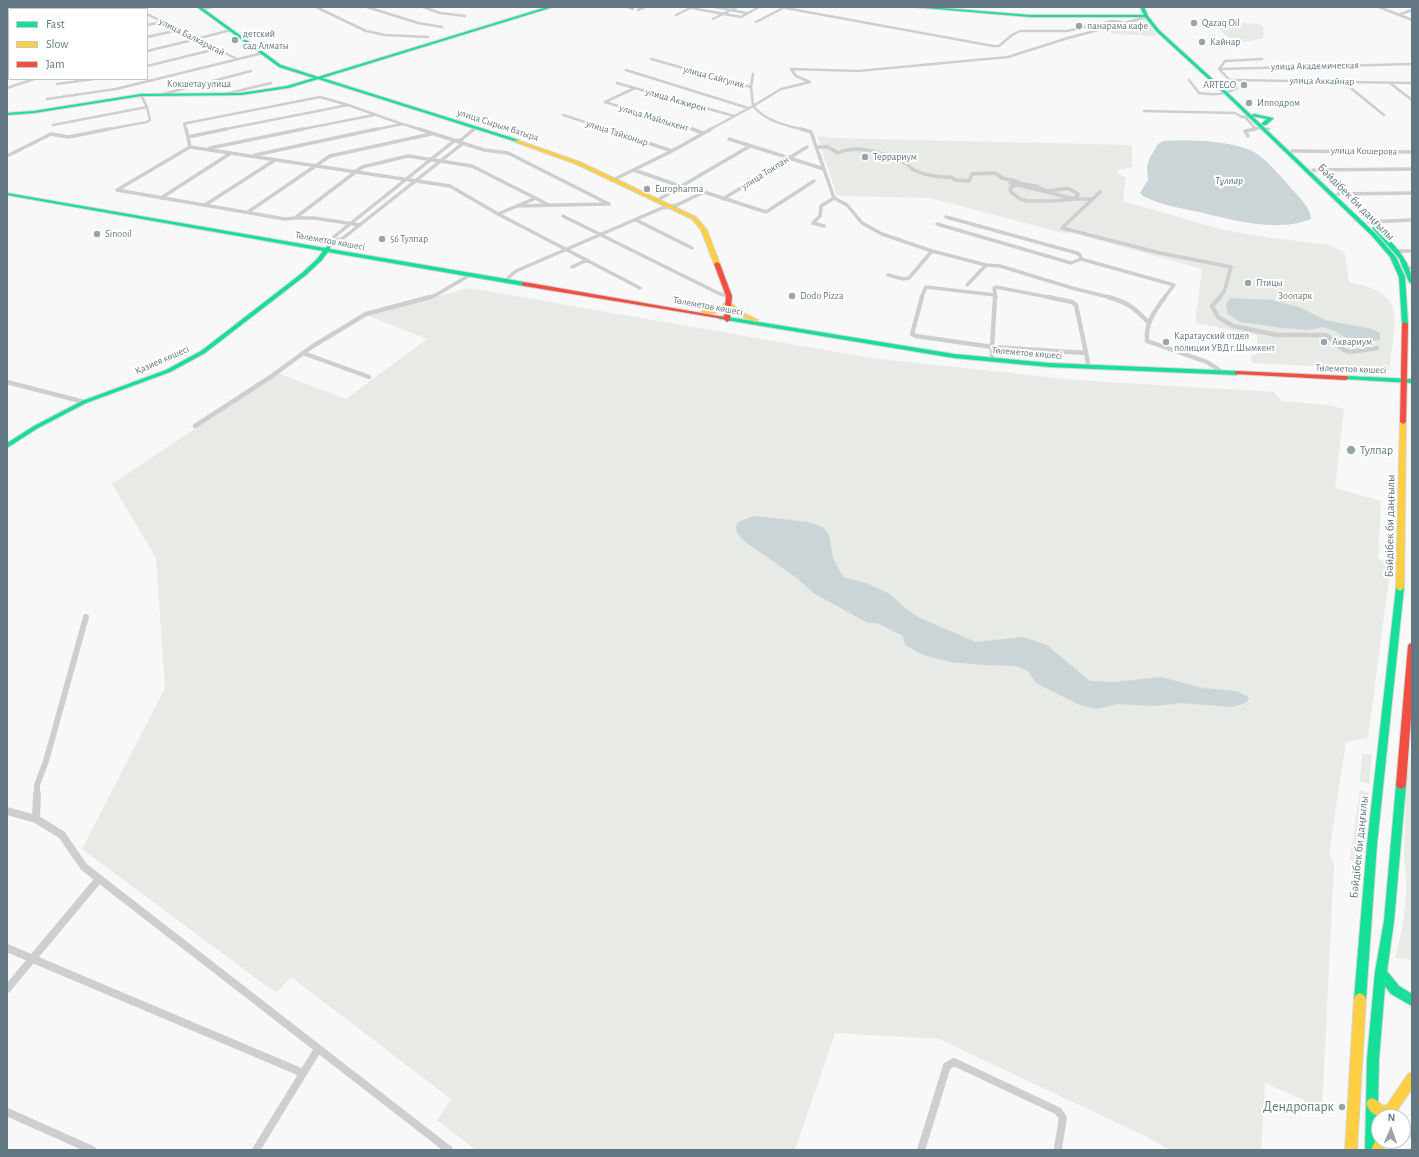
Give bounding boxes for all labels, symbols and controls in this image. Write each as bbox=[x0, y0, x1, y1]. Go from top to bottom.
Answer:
legend bbox=[8, 8, 148, 80]
street label: улица Балкарагай bbox=[157, 15, 227, 59]
place label: Qazaq Oil bbox=[1202, 17, 1240, 29]
text: Fast bbox=[46, 18, 65, 30]
marker: Qazaq Oil bbox=[1189, 18, 1199, 28]
place label: панарама кафе bbox=[1087, 20, 1148, 32]
marker: панарама кафе bbox=[1074, 21, 1084, 31]
place label: детский сад Алматы bbox=[243, 28, 289, 52]
marker: детский сад Алматы bbox=[230, 35, 240, 45]
place label: Кайнар bbox=[1210, 36, 1240, 48]
marker: Кайнар bbox=[1197, 37, 1207, 47]
text: Slow bbox=[46, 38, 68, 50]
text: Jam bbox=[46, 58, 65, 70]
street label: улица Академическая bbox=[1271, 59, 1359, 73]
street label: улица Сайгулик bbox=[682, 63, 746, 91]
street label: улица Аккайнар bbox=[1289, 74, 1355, 88]
street label: Кокшетау улица bbox=[167, 78, 231, 90]
place label: ARTEGO bbox=[1203, 79, 1236, 91]
marker: ARTEGO bbox=[1239, 80, 1249, 90]
street label: улица Акжирен bbox=[644, 86, 708, 114]
place label: Ипподром bbox=[1257, 97, 1300, 109]
marker: Ипподром bbox=[1244, 98, 1254, 108]
street label: улица Майлыкент bbox=[618, 102, 690, 134]
street label: улица Сырым батыра bbox=[456, 106, 540, 144]
street label: улица Тайконыр bbox=[584, 117, 650, 149]
street label: улица Кошерова bbox=[1331, 144, 1397, 158]
place label: Террариум bbox=[873, 151, 917, 163]
marker: Террариум bbox=[860, 152, 870, 162]
street label: улица Токпан bbox=[739, 154, 791, 192]
street label: Бәйдібек би даңғылы bbox=[1314, 160, 1398, 244]
water label: Тұлпар bbox=[1215, 174, 1243, 188]
place label: Europharma bbox=[655, 183, 703, 195]
marker: Europharma bbox=[642, 184, 652, 194]
place label: Sinooil bbox=[105, 228, 132, 240]
marker: Sinooil bbox=[92, 229, 102, 239]
street label: Төлеметов көшесі bbox=[294, 229, 366, 253]
place label: 56 Тулпар bbox=[390, 233, 428, 245]
marker: 56 Тулпар bbox=[377, 234, 387, 244]
place label: Птицы bbox=[1256, 277, 1283, 289]
marker: Птицы bbox=[1243, 278, 1253, 288]
place label: Dodo Pizza bbox=[800, 290, 844, 302]
park label: Зоопарк bbox=[1278, 290, 1312, 302]
marker: Dodo Pizza bbox=[787, 291, 797, 301]
street label: Төлеметов көшесі bbox=[672, 294, 744, 318]
place label: Каратауский отдел полиции УВД г.Шымкент bbox=[1174, 330, 1275, 354]
place label: Аквариум bbox=[1332, 336, 1372, 348]
marker: Каратауский отдел полиции УВД г.Шымкент bbox=[1161, 337, 1171, 347]
marker: Аквариум bbox=[1319, 337, 1329, 347]
street label: Қазиев көшесі bbox=[133, 343, 191, 377]
street label: Төлеметов көшесі bbox=[991, 344, 1063, 362]
street label: Төлеметов көшесі bbox=[1315, 362, 1387, 376]
place label: Тулпар bbox=[1360, 443, 1393, 457]
marker: Тулпар bbox=[1345, 444, 1357, 456]
street label: Бәйдібек би даңғылы bbox=[1382, 474, 1398, 578]
street label: Бәйдібек би даңғылы bbox=[1346, 795, 1372, 899]
place label: Дендропарк bbox=[1263, 1099, 1334, 1115]
marker: Дендропарк bbox=[1337, 1102, 1347, 1112]
north arrow bbox=[1371, 1109, 1411, 1149]
text: N bbox=[1387, 1112, 1395, 1123]

